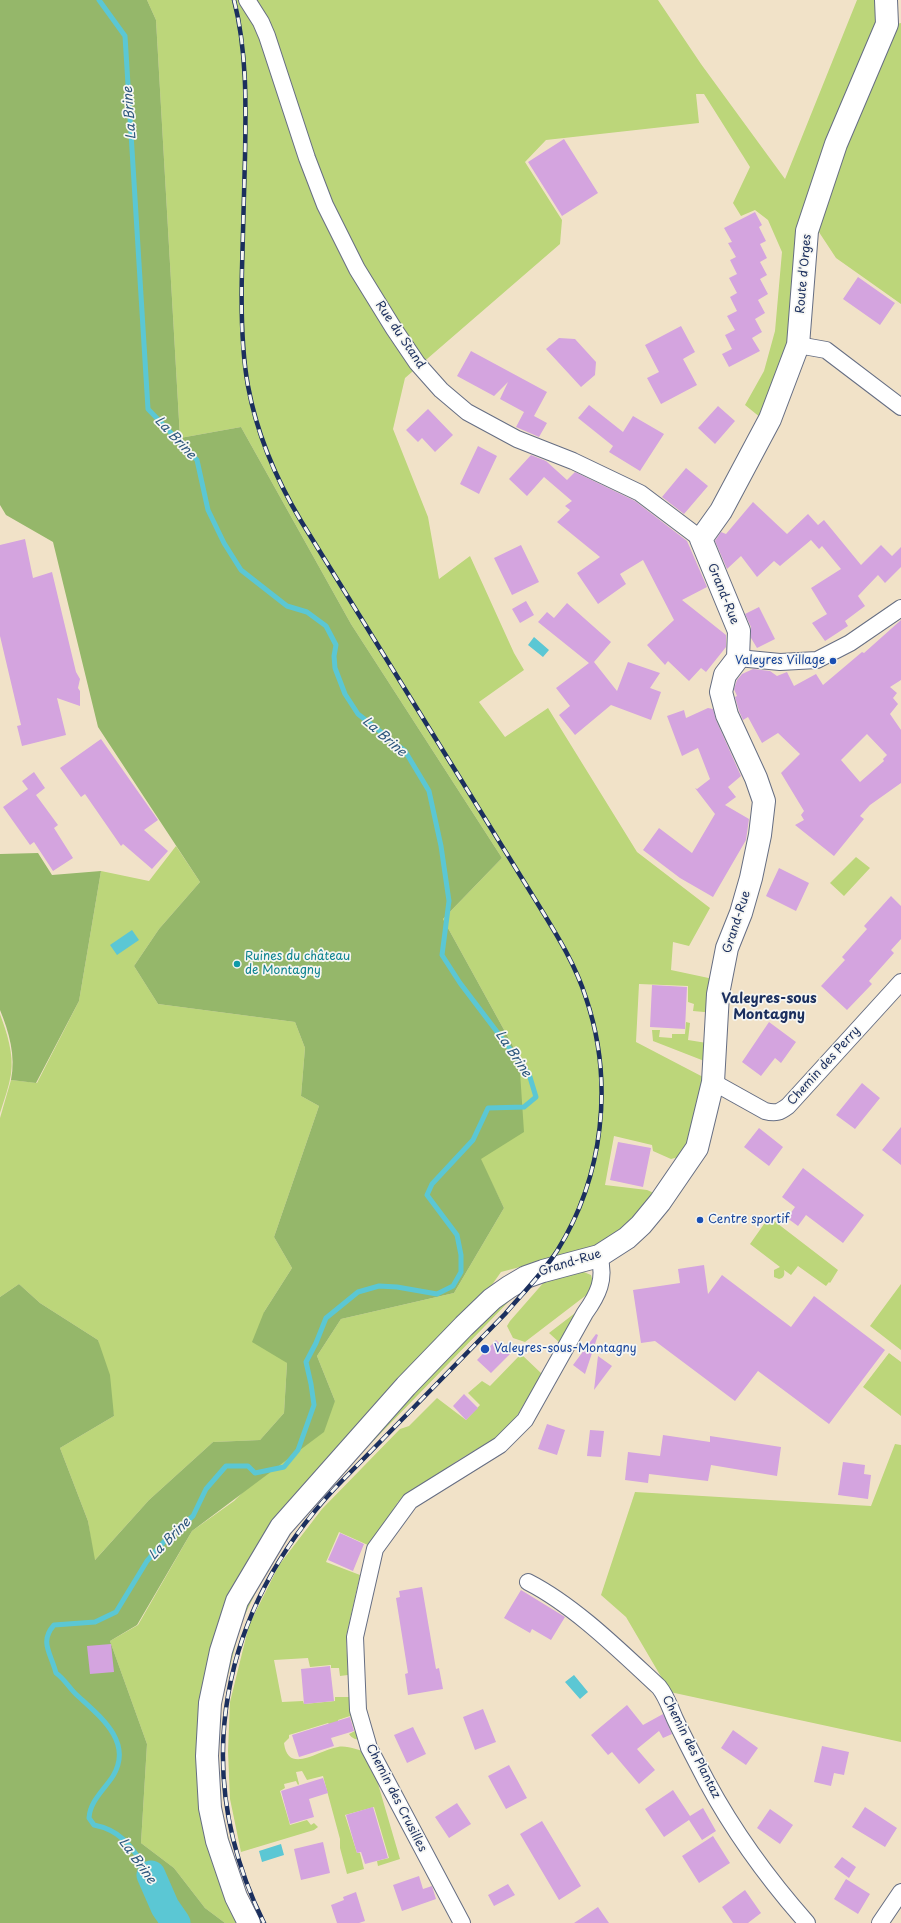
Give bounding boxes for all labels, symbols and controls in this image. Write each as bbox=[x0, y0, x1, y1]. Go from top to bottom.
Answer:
water label: La Brine bbox=[120, 86, 140, 140]
street label: Route d'Orges bbox=[793, 234, 815, 314]
street label: Rue du Stand bbox=[372, 298, 428, 372]
water label: La Brine bbox=[151, 413, 199, 463]
street label: Grand-Rue bbox=[704, 561, 742, 627]
place label: Valeyres Village bbox=[735, 654, 825, 668]
marker: Valeyres Village bbox=[828, 656, 838, 666]
water label: La Brine bbox=[359, 714, 409, 760]
street label: Grand-Rue bbox=[720, 889, 754, 955]
place label: Ruines du château de Montagny bbox=[245, 950, 350, 978]
marker: Ruines du château de Montagny bbox=[232, 959, 242, 969]
district label: Valeyres-sous Montagny bbox=[721, 991, 817, 1024]
street label: Chemin des Perry bbox=[785, 1024, 863, 1108]
water label: La Brine bbox=[492, 1028, 534, 1080]
place label: Centre sportif bbox=[708, 1213, 789, 1227]
marker: Centre sportif bbox=[695, 1215, 705, 1225]
street label: Grand-Rue bbox=[537, 1247, 603, 1279]
place label: Valeyres-sous-Montagny bbox=[494, 1342, 637, 1356]
marker: Valeyres-sous-Montagny bbox=[479, 1343, 491, 1355]
water label: La Brine bbox=[146, 1515, 194, 1563]
street label: Chemin des Plantaz bbox=[659, 1693, 723, 1801]
street label: Chemin des Crusilles bbox=[363, 1742, 429, 1854]
water label: La Brine bbox=[115, 1835, 159, 1887]

